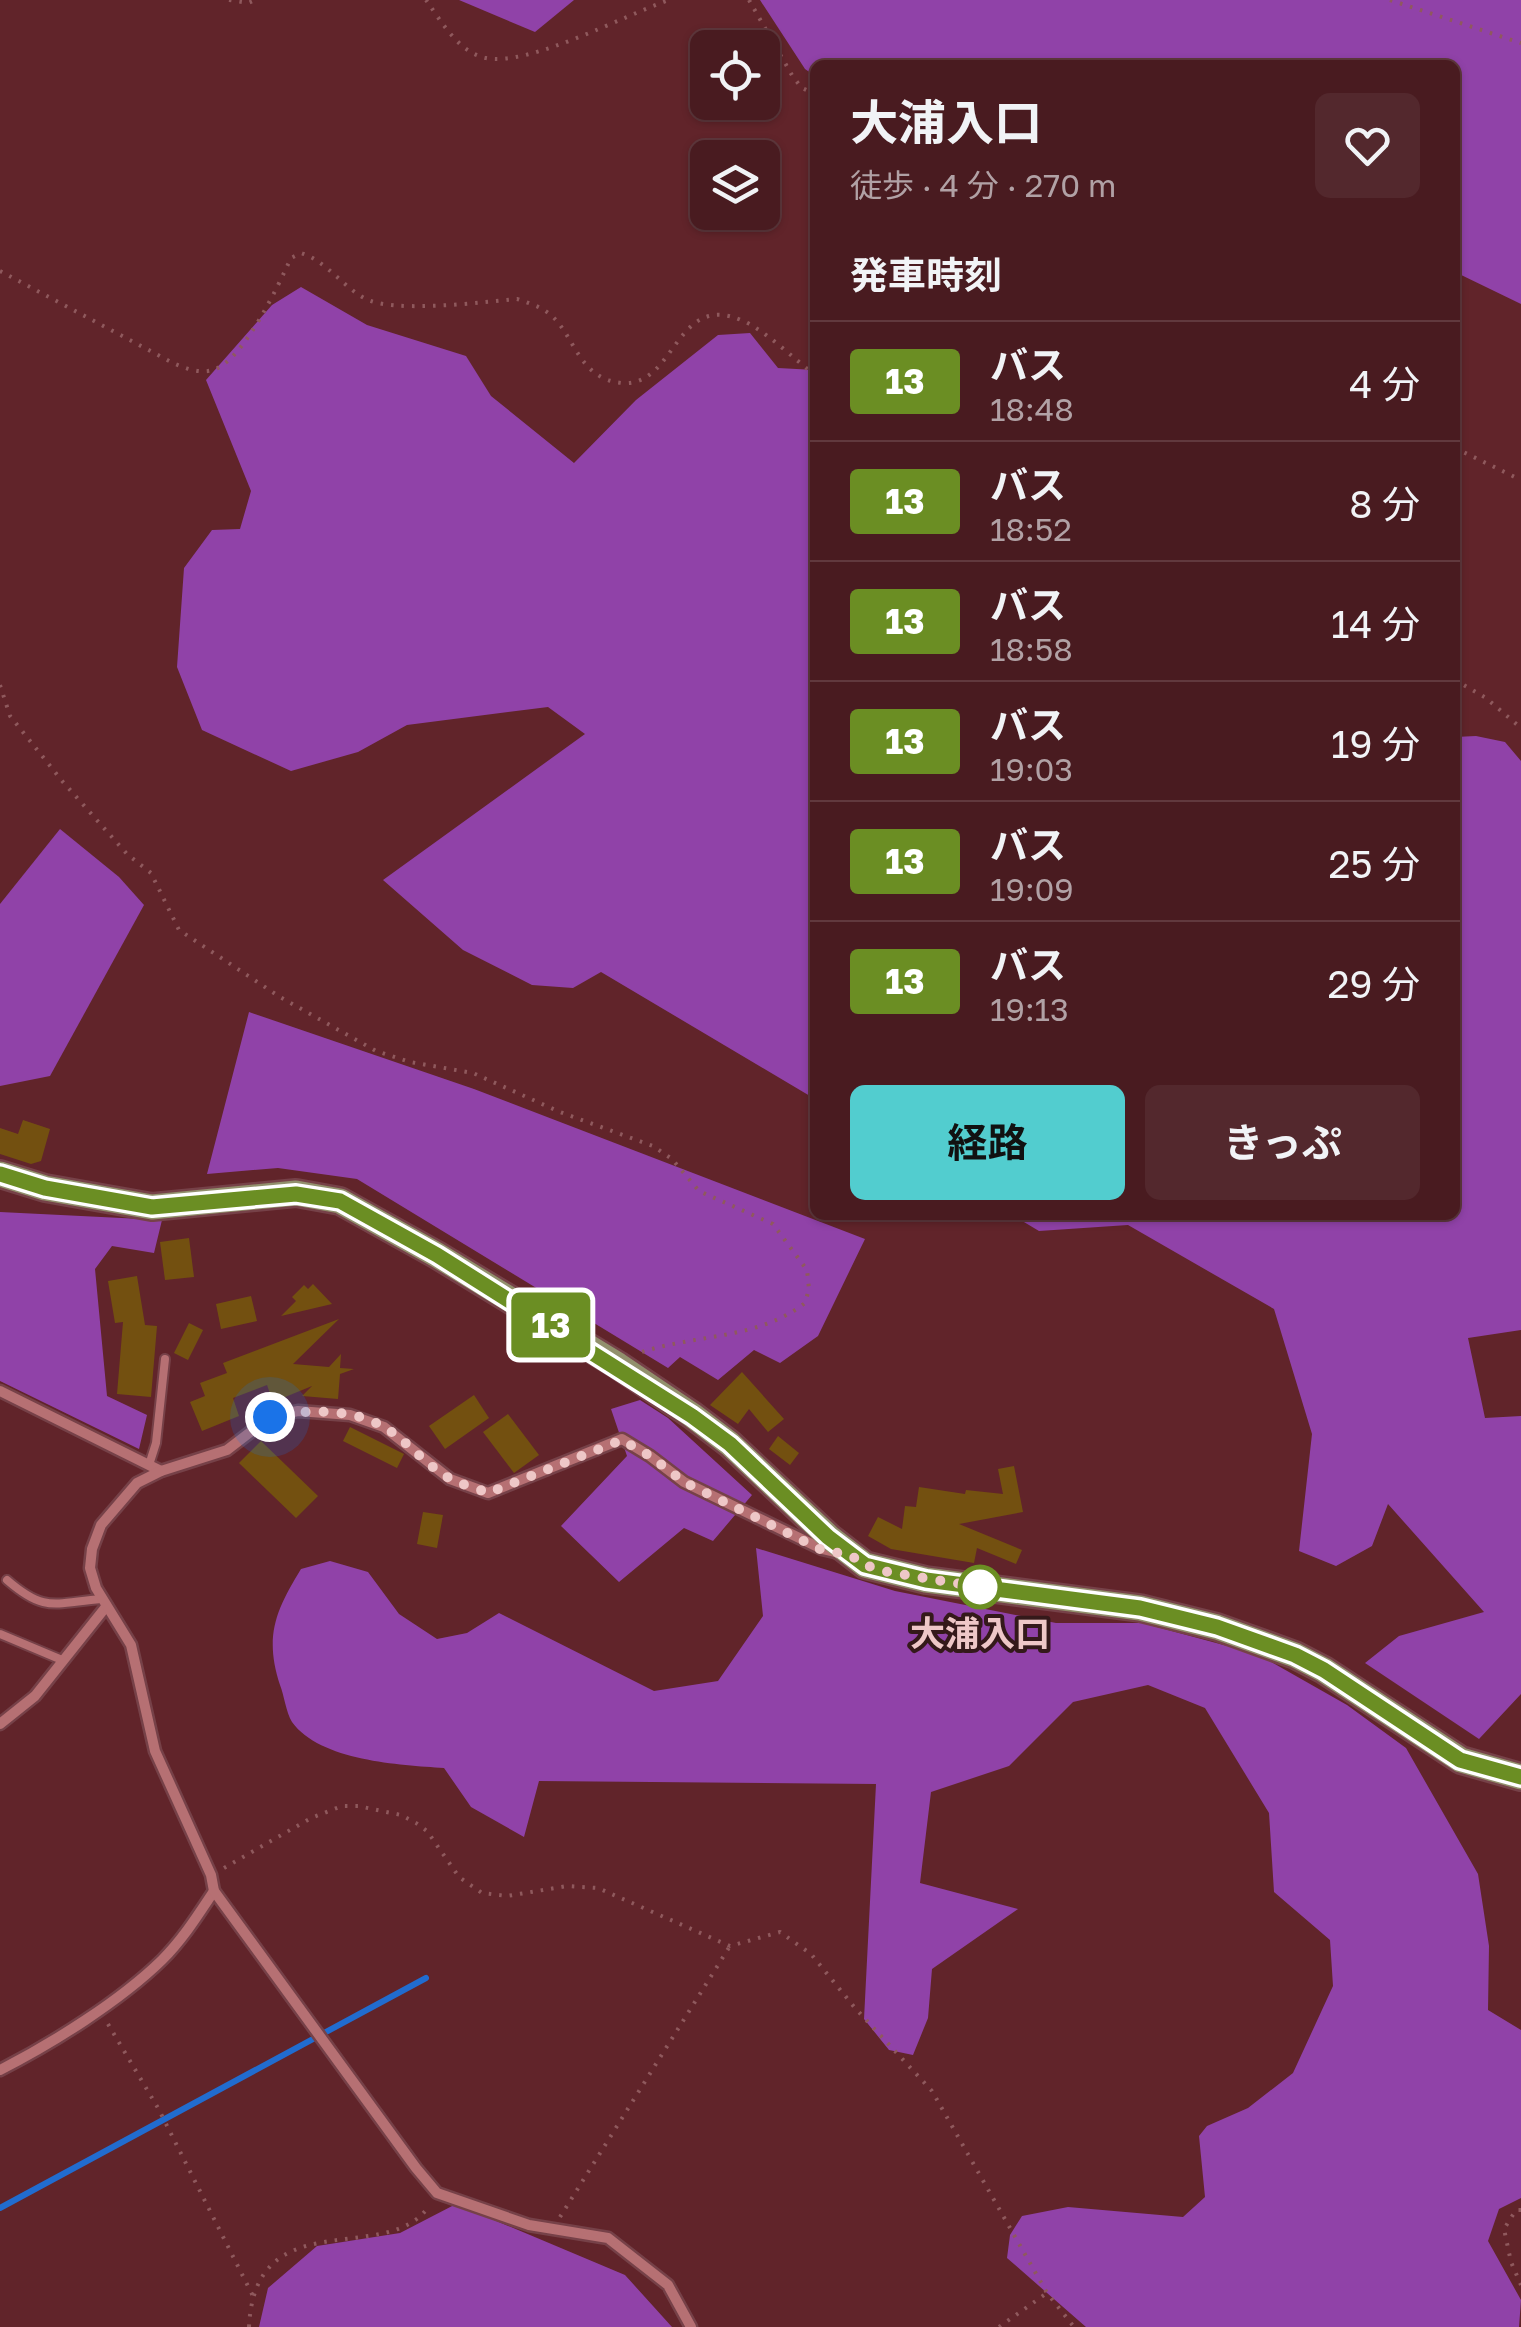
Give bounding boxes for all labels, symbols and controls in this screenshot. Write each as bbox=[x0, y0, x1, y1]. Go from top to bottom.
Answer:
map controls bbox=[690, 30, 780, 230]
button: locate bbox=[690, 30, 780, 120]
text: 大浦入口 bbox=[850, 93, 1042, 151]
button: heart bbox=[1315, 93, 1420, 198]
button: layers bbox=[690, 140, 780, 230]
text: 徒歩 · 4 分 · 270 m bbox=[850, 166, 1116, 204]
text: 発車時刻 bbox=[850, 252, 1002, 297]
text: バス bbox=[990, 342, 1066, 387]
text: 13 bbox=[885, 360, 925, 402]
text: 4 分 bbox=[1349, 361, 1420, 406]
text: 18:48 bbox=[990, 390, 1074, 428]
text: バス bbox=[990, 462, 1066, 507]
text: 13 bbox=[885, 480, 925, 522]
text: 8 分 bbox=[1349, 481, 1420, 526]
text: 18:52 bbox=[990, 510, 1072, 548]
text: バス bbox=[990, 582, 1066, 627]
text: 13 bbox=[885, 600, 925, 642]
text: 14 分 bbox=[1331, 601, 1420, 646]
text: 18:58 bbox=[990, 630, 1073, 668]
text: バス bbox=[990, 702, 1066, 747]
text: 13 bbox=[885, 720, 925, 762]
text: 19 分 bbox=[1331, 721, 1420, 766]
text: 19:03 bbox=[990, 750, 1073, 788]
text: バス bbox=[990, 822, 1066, 867]
text: 13 bbox=[885, 840, 925, 882]
text: 25 分 bbox=[1328, 841, 1420, 886]
text: 19:09 bbox=[990, 870, 1074, 908]
text: バス bbox=[990, 942, 1066, 987]
text: 13 bbox=[885, 960, 925, 1002]
text: 29 分 bbox=[1327, 961, 1420, 1006]
text: 19:13 bbox=[990, 990, 1069, 1028]
button: 経路 bbox=[850, 1085, 1125, 1200]
button: きっぷ bbox=[1145, 1085, 1420, 1200]
line badge: 13 bbox=[506, 1292, 596, 1358]
text: 13 bbox=[531, 1304, 571, 1346]
your location bbox=[245, 1392, 295, 1442]
marker: 大浦入口 bbox=[959, 1566, 1001, 1608]
place label: 大浦入口 bbox=[910, 1612, 1050, 1654]

